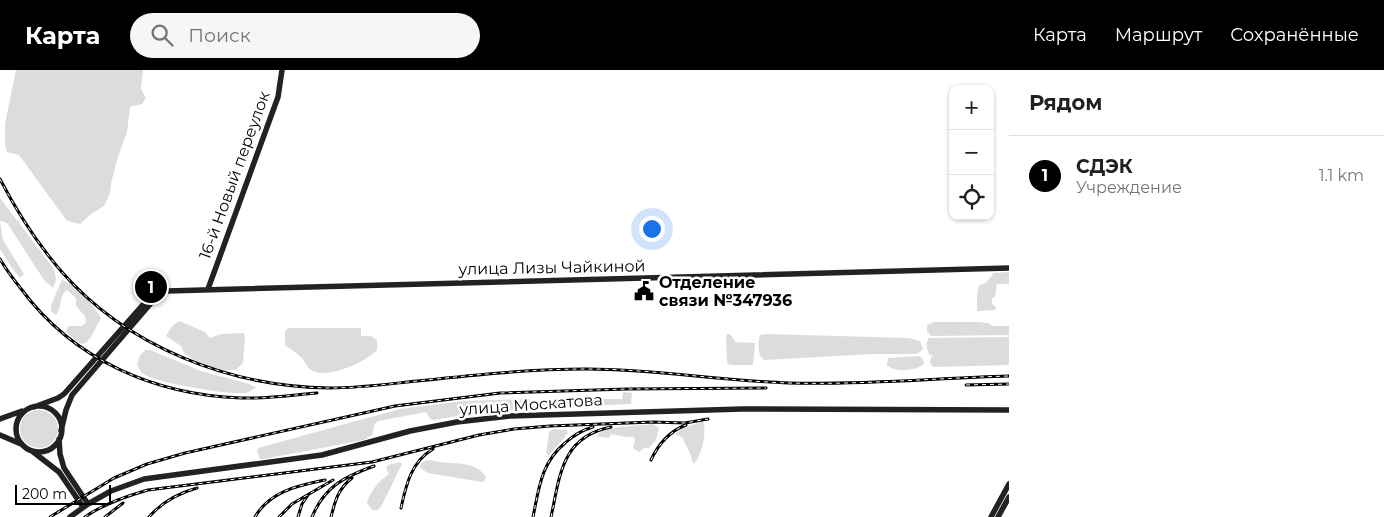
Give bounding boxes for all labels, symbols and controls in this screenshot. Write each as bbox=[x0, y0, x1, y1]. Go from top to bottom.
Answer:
search box bbox=[130, 13, 480, 58]
text: Карта bbox=[25, 21, 100, 50]
icon: search bbox=[148, 21, 176, 49]
text: Поиск bbox=[188, 24, 251, 47]
text: Карта bbox=[1033, 24, 1087, 46]
text: Маршрут bbox=[1115, 24, 1202, 46]
text: Сохранённые bbox=[1230, 24, 1359, 46]
map controls bbox=[949, 85, 994, 220]
button: + bbox=[949, 85, 994, 130]
street label: 16-й Новый переулок bbox=[195, 88, 274, 262]
text: Рядом bbox=[1029, 90, 1102, 115]
button: − bbox=[949, 130, 994, 175]
text: СДЭК bbox=[1076, 155, 1133, 178]
text: 1 bbox=[1042, 166, 1048, 185]
text: 1.1 km bbox=[1319, 166, 1364, 185]
button: locate bbox=[949, 175, 994, 220]
text: Учреждение bbox=[1076, 178, 1182, 197]
your location bbox=[639, 216, 665, 242]
street label: улица Лизы Чайкиной bbox=[457, 256, 646, 279]
pin: 1 bbox=[135, 268, 167, 306]
place label: Отделение связи №347936 bbox=[659, 273, 792, 310]
public building icon: Отделение связи №347936 bbox=[633, 280, 655, 302]
street label: улица Москатова bbox=[458, 390, 603, 419]
scale bar bbox=[15, 482, 111, 505]
text: 200 m bbox=[22, 485, 67, 503]

